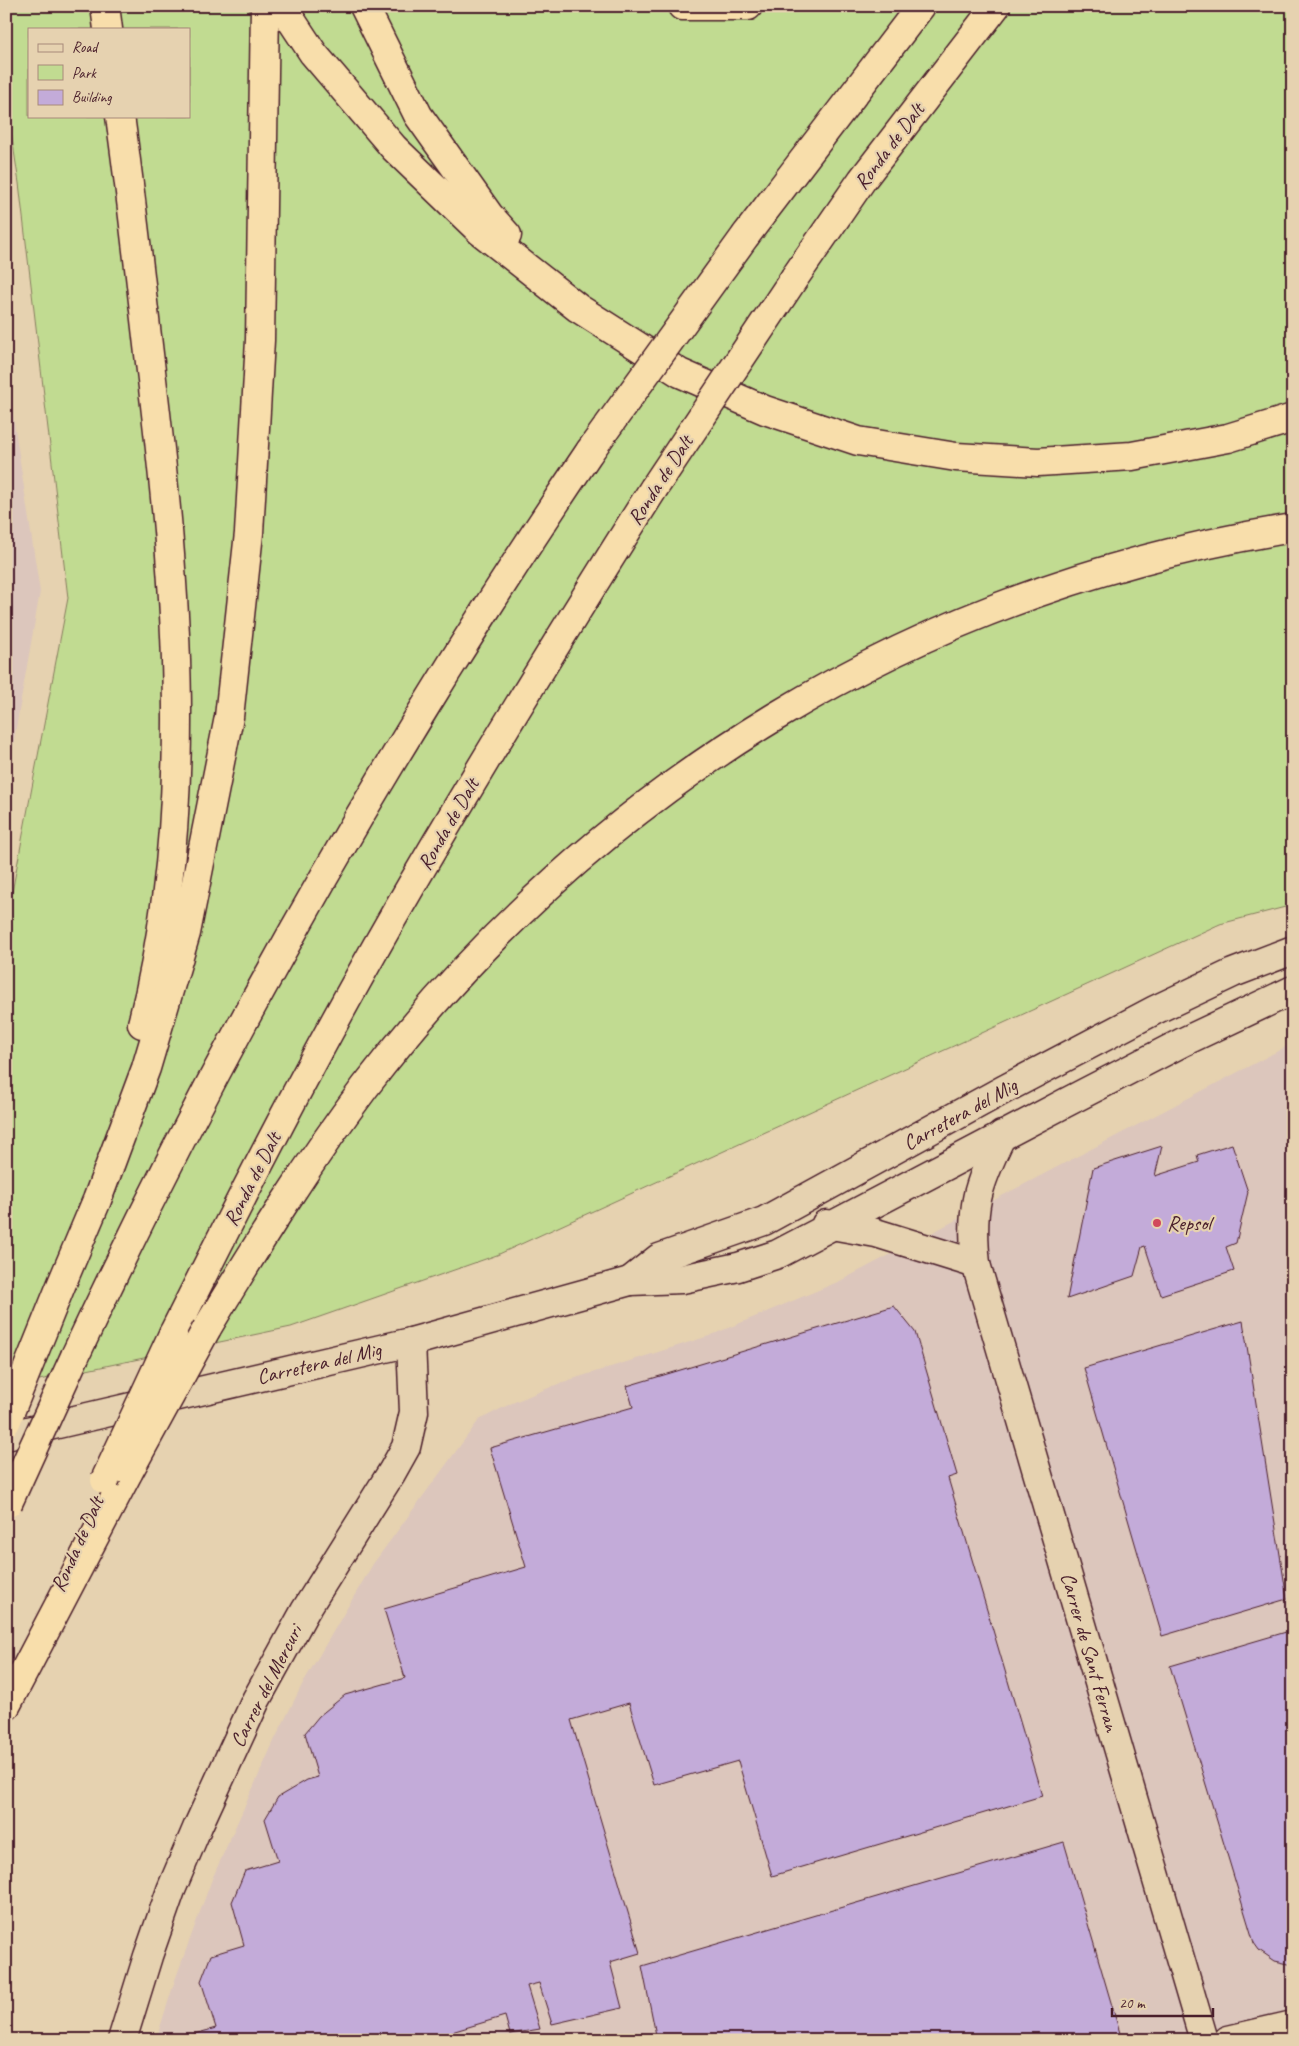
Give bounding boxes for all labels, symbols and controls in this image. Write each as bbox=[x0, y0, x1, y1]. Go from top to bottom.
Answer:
legend bbox=[28, 28, 190, 118]
text: Road bbox=[72, 38, 99, 57]
text: Park bbox=[72, 64, 97, 83]
text: Building bbox=[72, 88, 112, 107]
street label: Ronda de Dalt bbox=[848, 96, 931, 194]
street label: Ronda de Dalt bbox=[621, 429, 700, 530]
street label: Ronda de Dalt bbox=[411, 772, 486, 875]
street label: Carretera del Mig bbox=[898, 1071, 1023, 1156]
street label: Ronda de Dalt bbox=[217, 1126, 288, 1230]
place label: Repsol bbox=[1167, 1210, 1214, 1236]
marker: Repsol bbox=[1151, 1217, 1163, 1229]
street label: Carretera del Mig bbox=[254, 1336, 385, 1390]
street label: Ronda de Dalt bbox=[44, 1490, 110, 1596]
street label: Carrer de Sant Ferran bbox=[1055, 1570, 1126, 1736]
street label: Carrer del Mercuri bbox=[224, 1618, 309, 1751]
scale bar bbox=[1112, 1986, 1213, 2018]
text: 20 m bbox=[1119, 1994, 1146, 2013]

